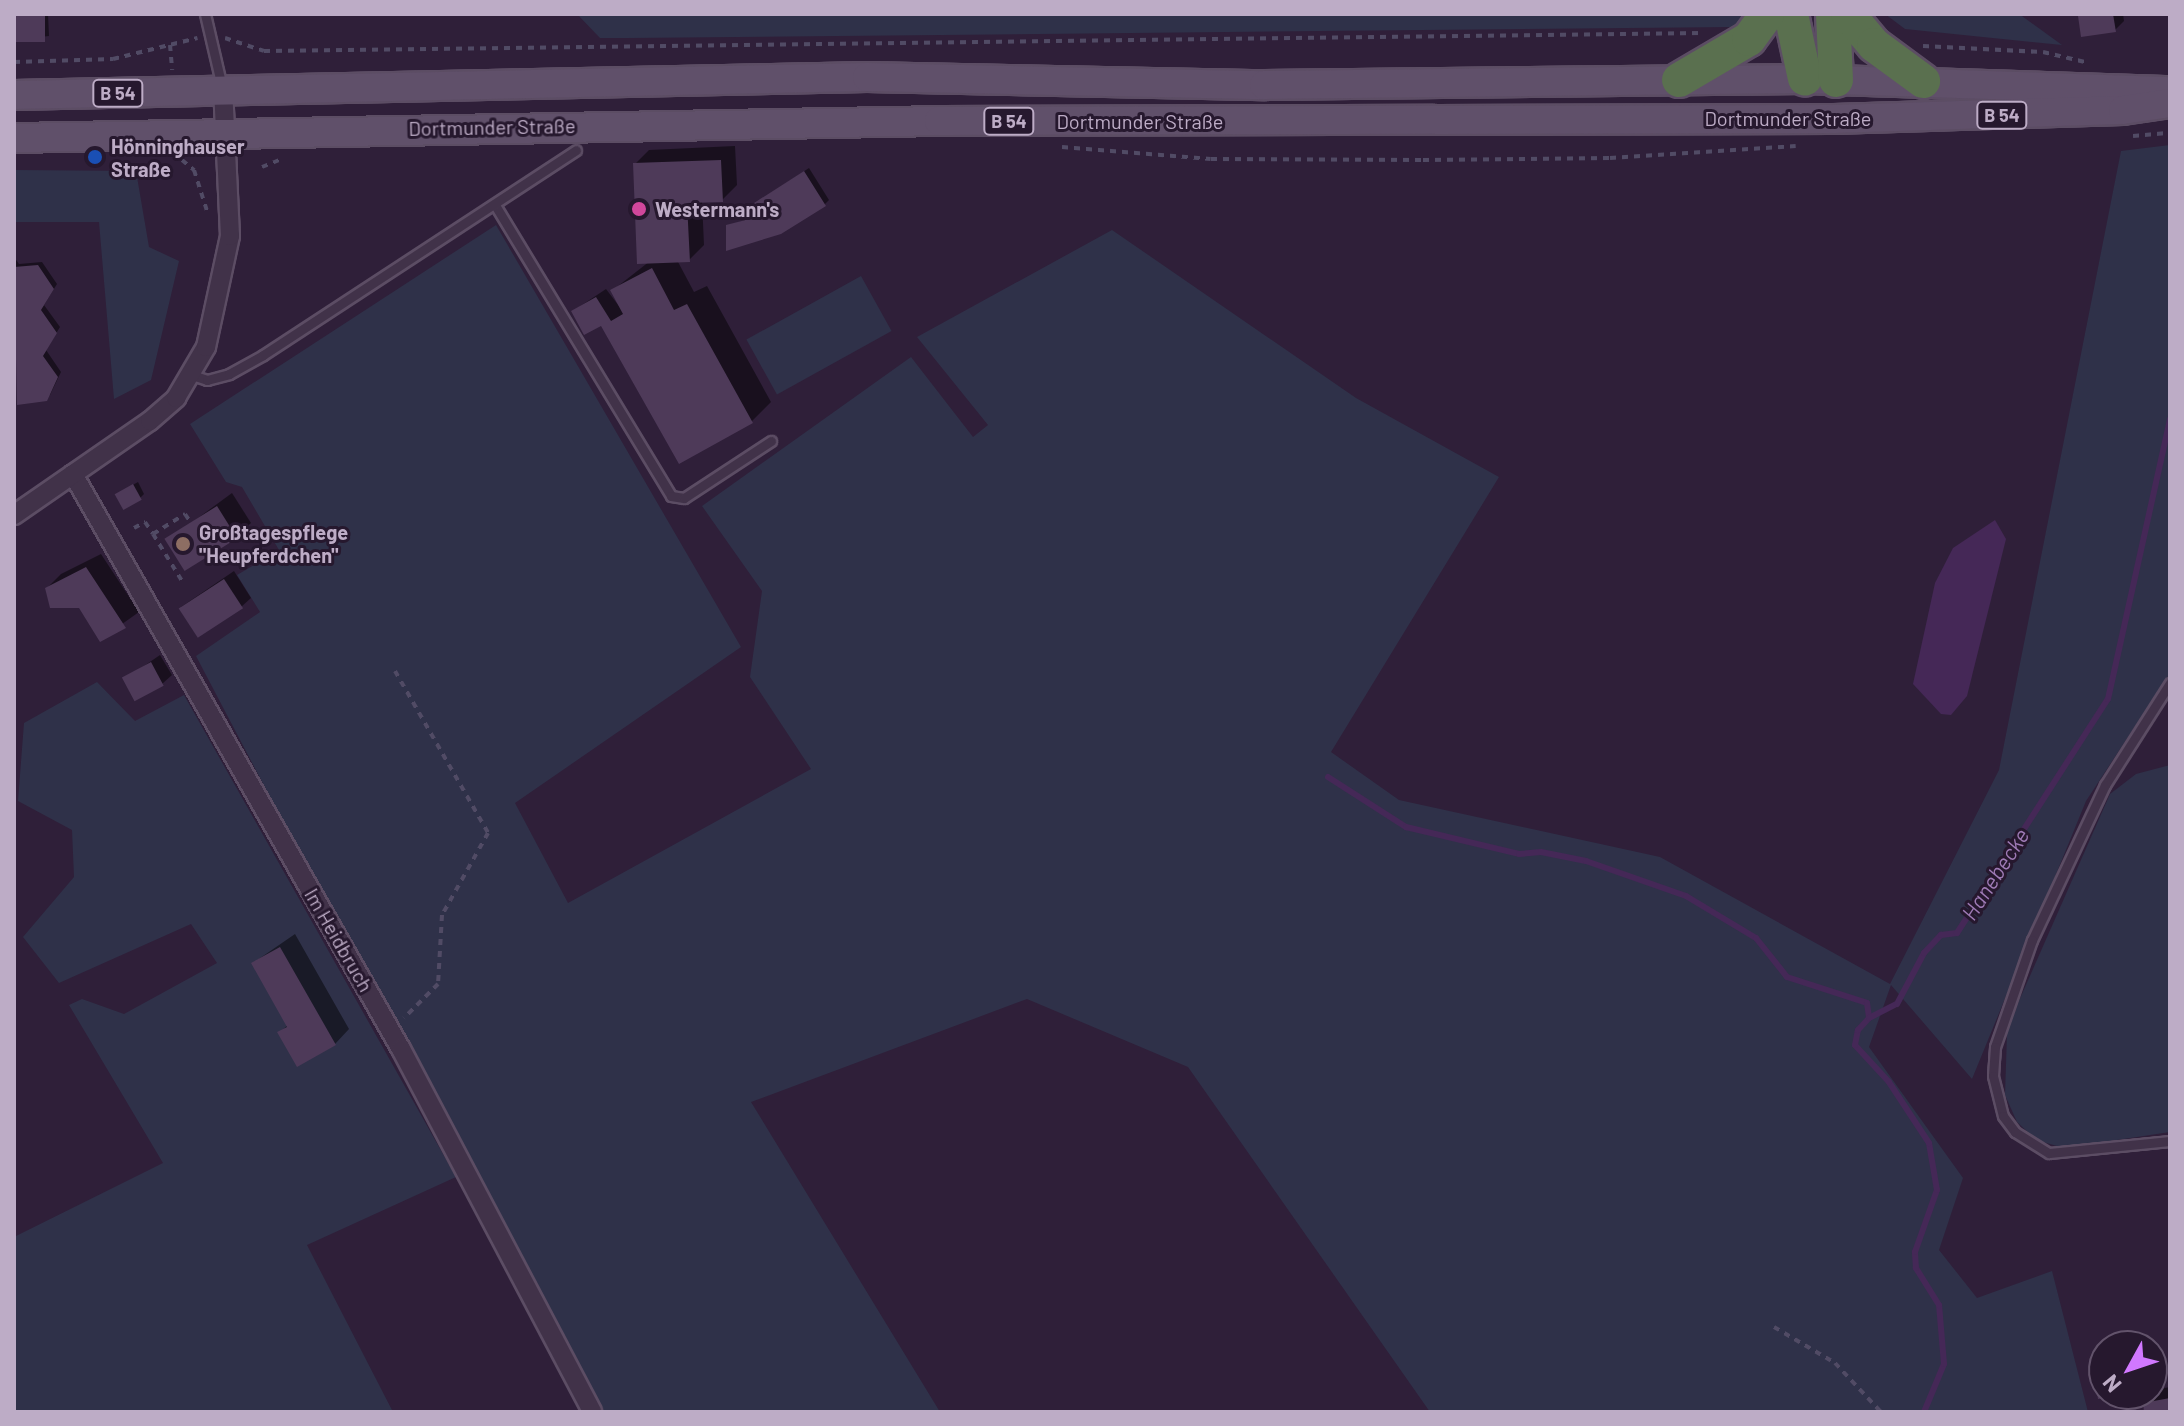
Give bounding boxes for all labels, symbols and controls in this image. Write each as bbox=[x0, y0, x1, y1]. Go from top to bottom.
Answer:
road number: B 54 bbox=[92, 79, 144, 107]
road number: B 54 bbox=[1976, 101, 2028, 129]
street label: Dortmunder Straße bbox=[1704, 106, 1872, 130]
road number: B 54 bbox=[983, 107, 1035, 135]
street label: Dortmunder Straße bbox=[1056, 109, 1224, 133]
street label: Dortmunder Straße bbox=[408, 114, 576, 140]
place label: Hönninghauser Straße bbox=[111, 134, 245, 181]
marker: Hönninghauser Straße bbox=[86, 148, 104, 166]
place label: Westermann's bbox=[655, 197, 779, 221]
marker: Westermann's bbox=[630, 200, 648, 218]
place label: Großtagespflege "Heupferdchen" bbox=[199, 520, 348, 567]
marker: Großtagespflege "Heupferdchen" bbox=[174, 535, 192, 553]
water label: Hanebecke bbox=[1956, 823, 2034, 925]
street label: Im Heidbruch bbox=[300, 884, 378, 996]
north arrow bbox=[2088, 1330, 2168, 1410]
text: N bbox=[2096, 1370, 2126, 1398]

